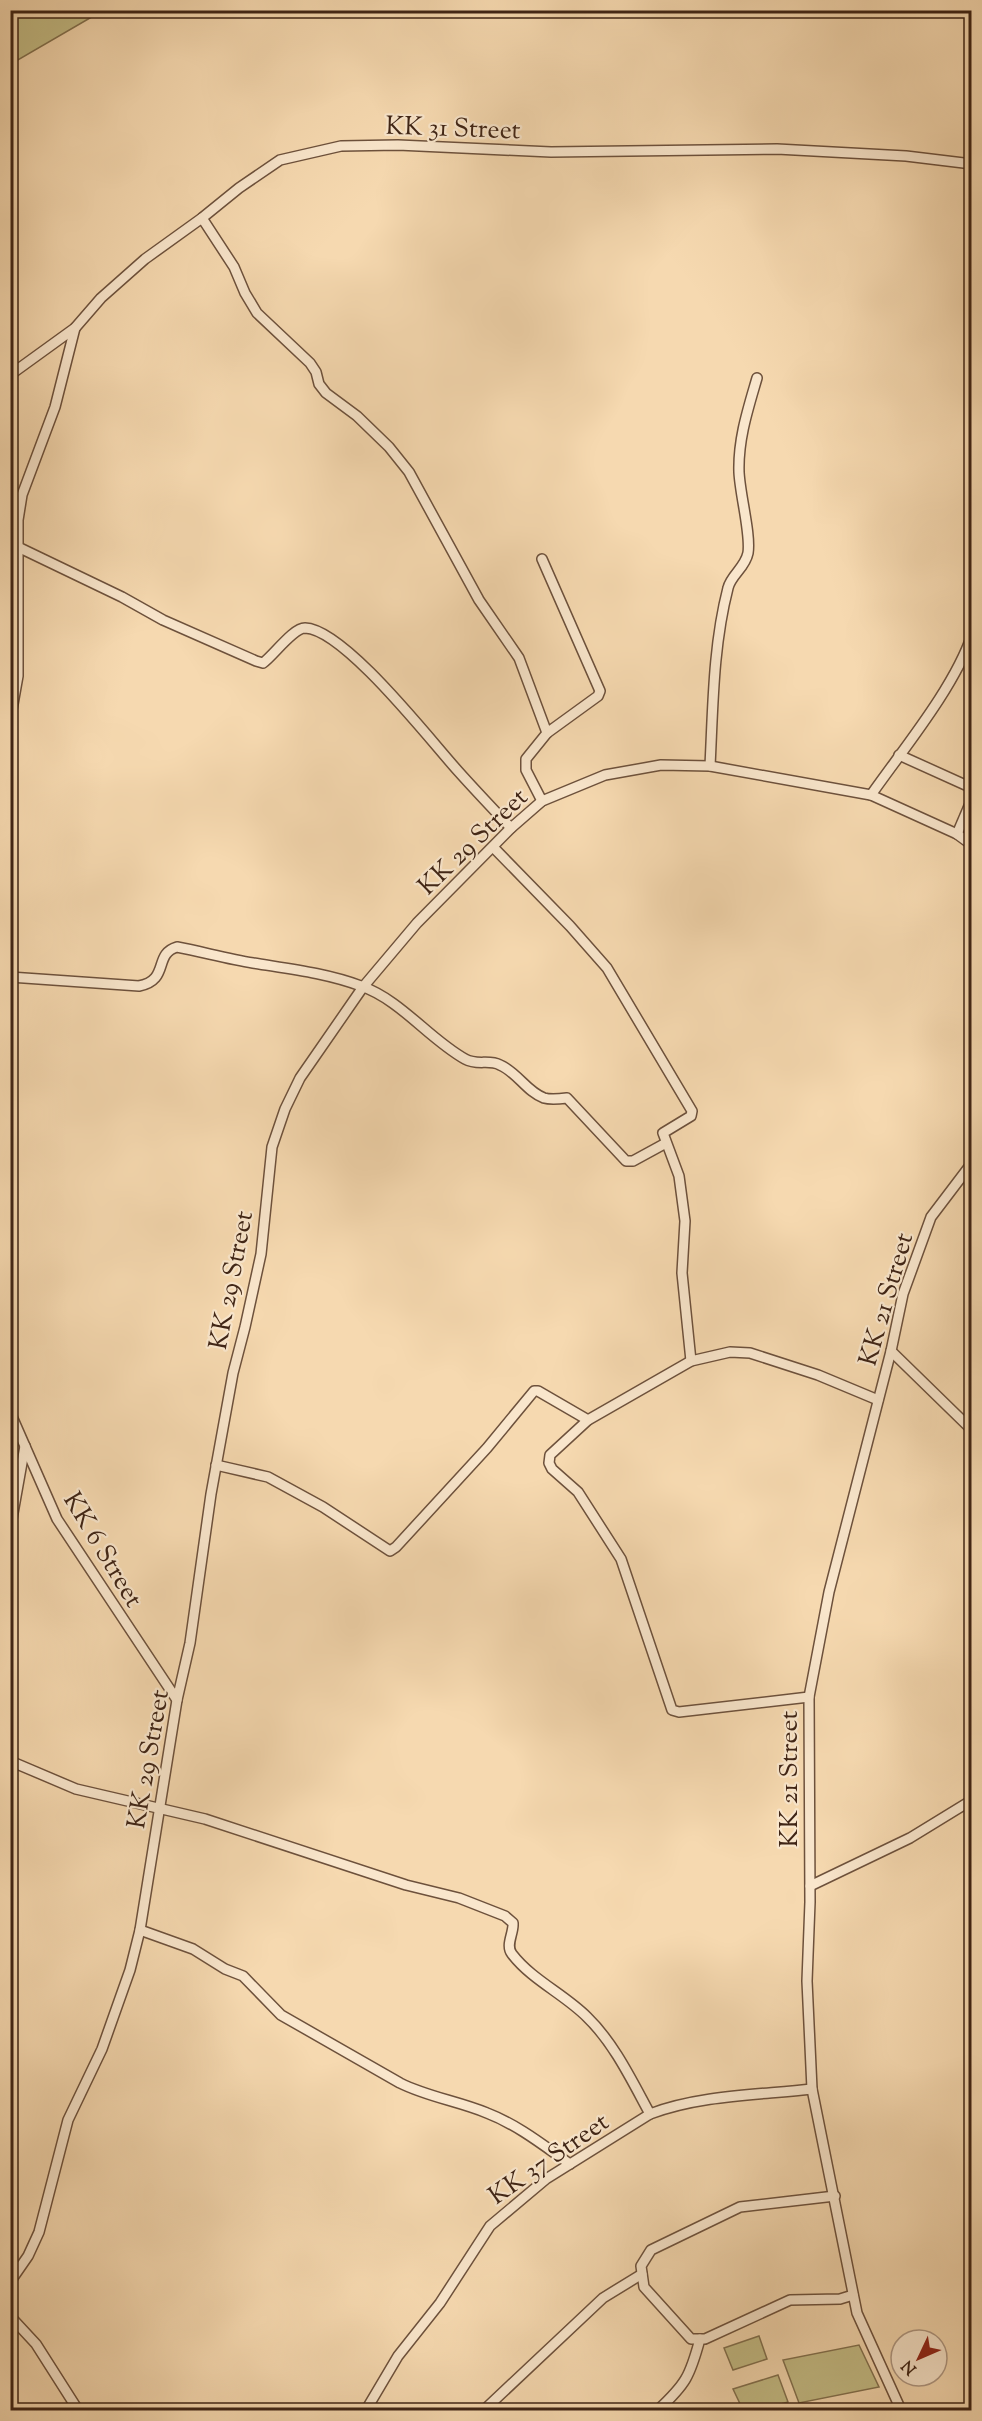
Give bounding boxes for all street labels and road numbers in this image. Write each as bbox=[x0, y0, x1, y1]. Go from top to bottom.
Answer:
street label: KK 31 Street bbox=[385, 109, 521, 150]
street label: KK 29 Street bbox=[410, 781, 537, 905]
street label: KK 29 Street bbox=[201, 1208, 264, 1353]
street label: KK 21 Street bbox=[851, 1229, 924, 1371]
street label: KK 6 Street bbox=[53, 1486, 151, 1615]
street label: KK 29 Street bbox=[119, 1687, 180, 1832]
street label: KK 21 Street bbox=[772, 1710, 809, 1847]
street label: KK 37 Street bbox=[482, 2105, 617, 2215]

